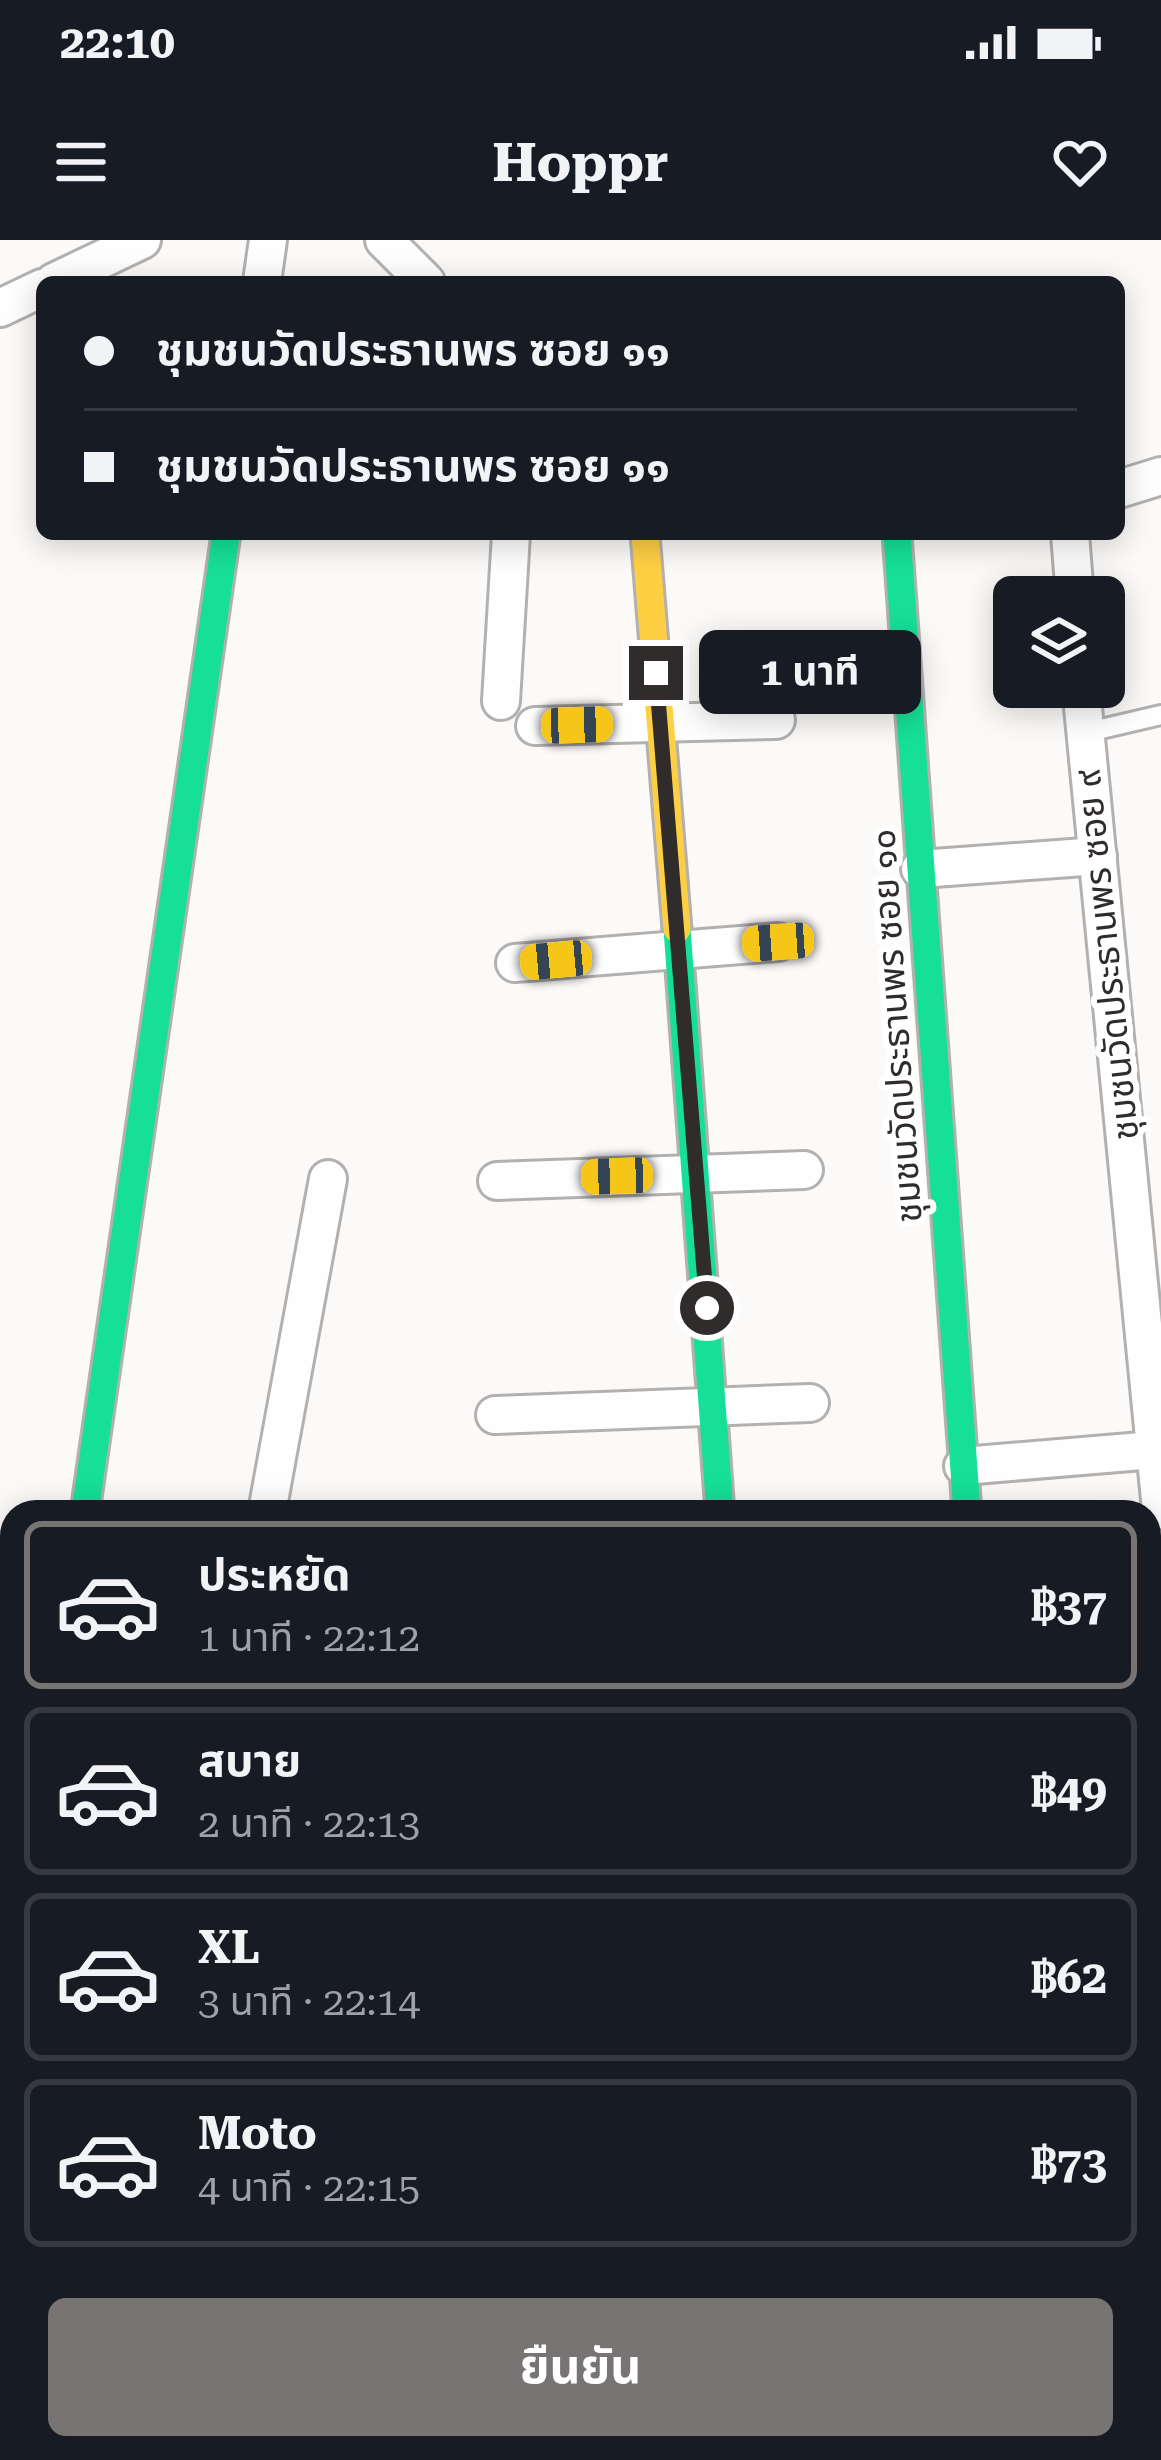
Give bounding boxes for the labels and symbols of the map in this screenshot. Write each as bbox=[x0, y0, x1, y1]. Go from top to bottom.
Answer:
callout: 1 นาที bbox=[698, 631, 920, 715]
route end bbox=[629, 646, 683, 700]
car bbox=[540, 706, 614, 744]
street label: ชุมชนวัดประธานพร ซอย ๙ bbox=[1067, 767, 1147, 1142]
street label: ชุมชนวัดประธานพร ซอย ๑๐ bbox=[861, 828, 931, 1224]
car bbox=[741, 922, 815, 962]
car bbox=[519, 939, 593, 981]
car bbox=[580, 1157, 654, 1195]
route start bbox=[680, 1281, 734, 1335]

